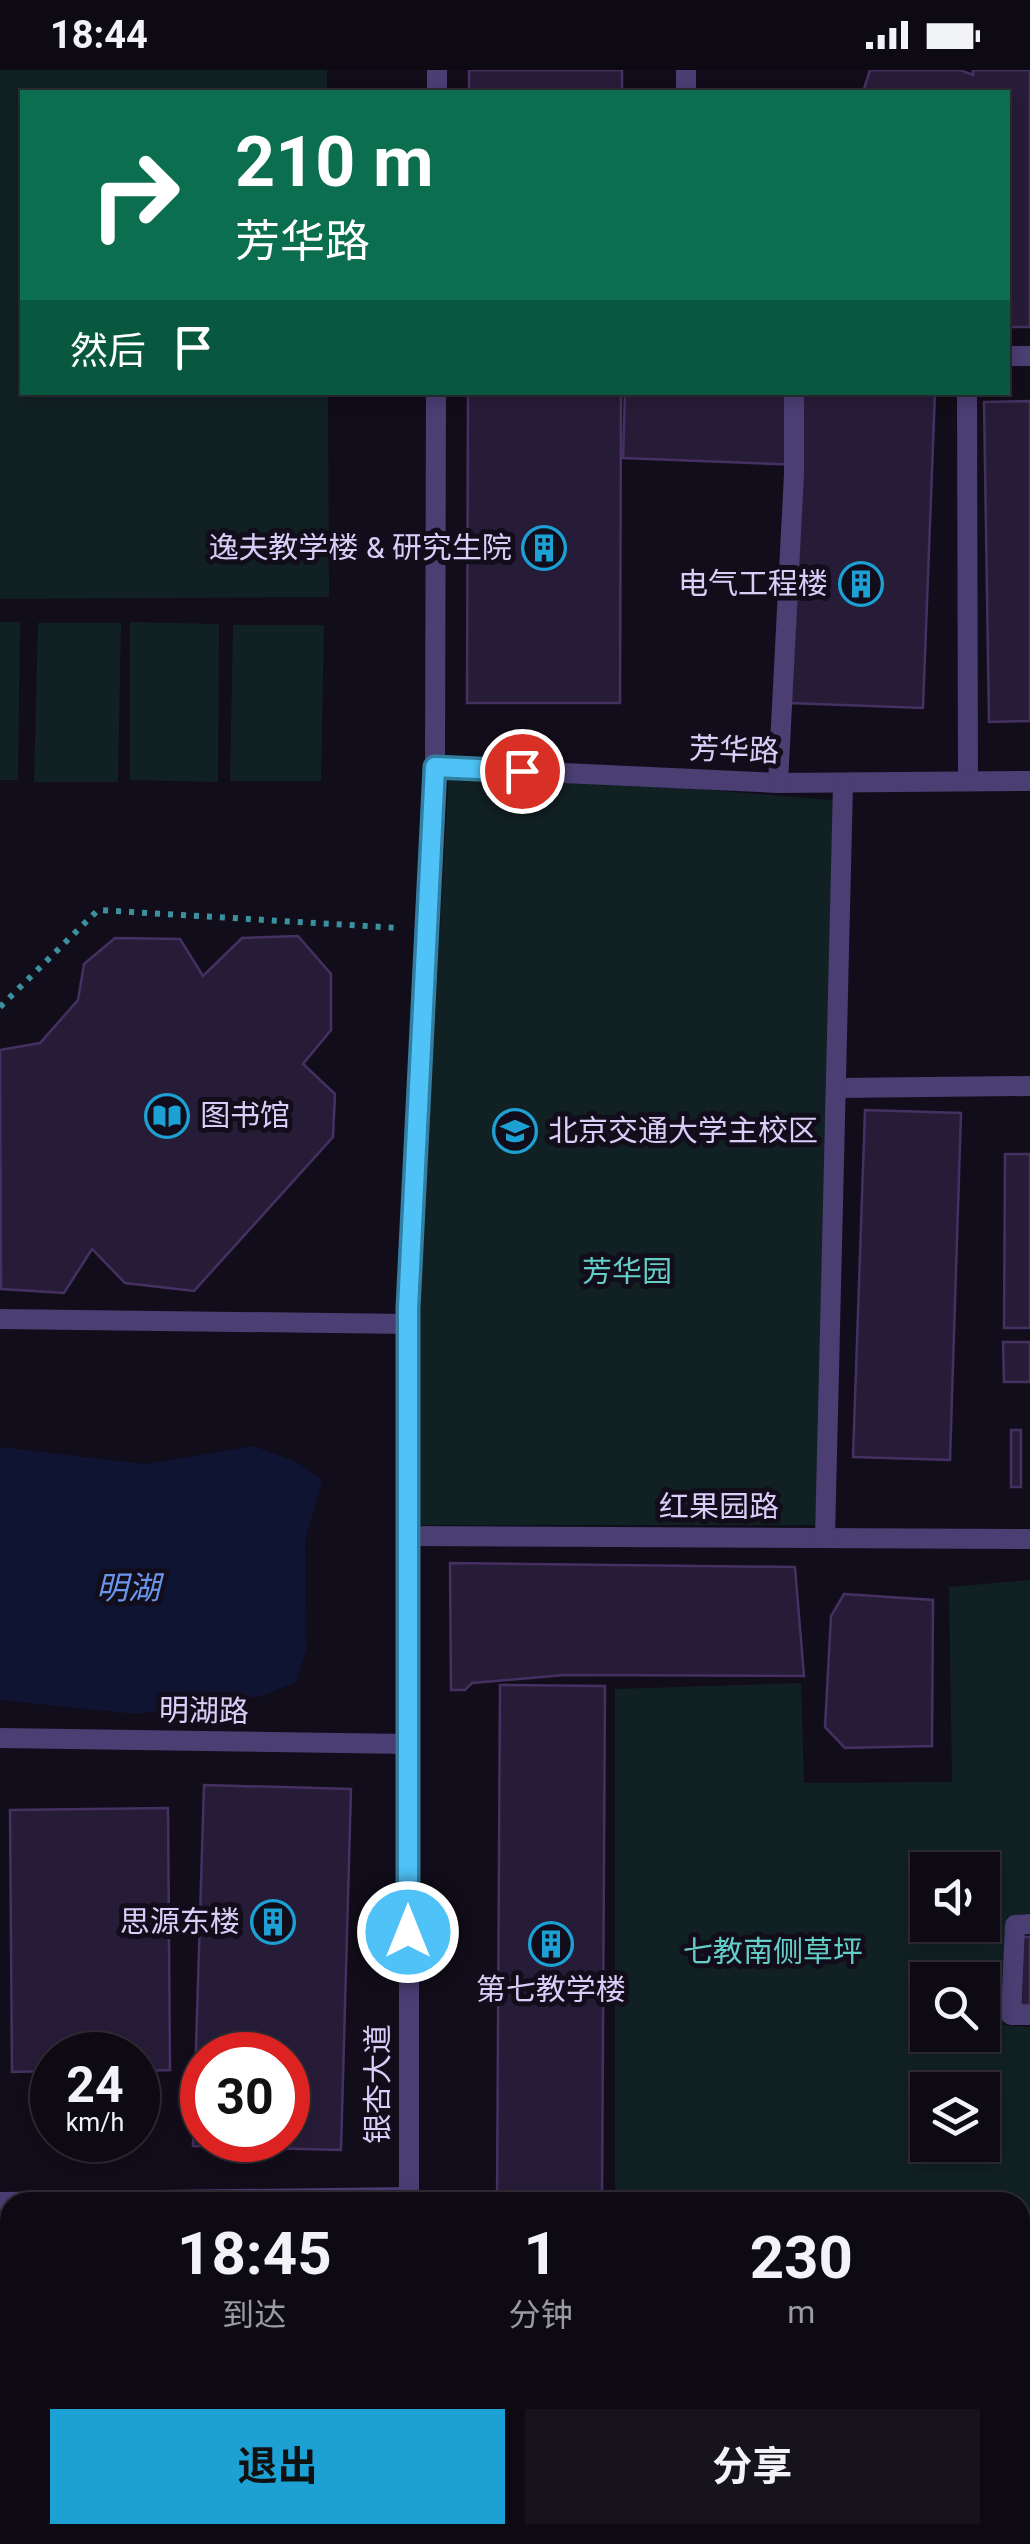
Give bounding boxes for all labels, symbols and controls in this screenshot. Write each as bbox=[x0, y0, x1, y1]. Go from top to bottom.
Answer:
text: 18:44 bbox=[50, 13, 148, 57]
text: 210 m bbox=[235, 121, 434, 203]
icon: right bbox=[70, 130, 200, 260]
text: 芳华路 bbox=[235, 215, 370, 268]
icon: arrive bbox=[166, 320, 221, 375]
text: 然后 bbox=[70, 329, 146, 373]
building icon: 逸夫教学楼 & 研究生院 bbox=[521, 525, 567, 571]
place label: 逸夫教学楼 & 研究生院 bbox=[208, 530, 512, 565]
building icon: 电气工程楼 bbox=[838, 561, 884, 607]
place label: 电气工程楼 bbox=[678, 566, 828, 601]
pin bbox=[480, 729, 565, 814]
street label: 芳华路 bbox=[688, 730, 780, 769]
icon: arrive bbox=[495, 744, 550, 799]
library icon: 图书馆 bbox=[144, 1093, 190, 1139]
place label: 图书馆 bbox=[200, 1098, 290, 1133]
school or university icon: 北京交通大学主校区 bbox=[492, 1108, 538, 1154]
place label: 北京交通大学主校区 bbox=[548, 1113, 818, 1148]
park label: 芳华园 bbox=[582, 1254, 672, 1289]
street label: 红果园路 bbox=[659, 1489, 779, 1524]
water label: 明湖 bbox=[96, 1569, 165, 1607]
street label: 明湖路 bbox=[159, 1692, 249, 1729]
map controls bbox=[910, 1852, 1000, 2162]
button: sound bbox=[910, 1852, 1000, 1942]
position arrow bbox=[356, 1880, 460, 1984]
building icon: 思源东楼 bbox=[250, 1899, 296, 1945]
place label: 思源东楼 bbox=[120, 1904, 240, 1939]
building icon: 第七教学楼 bbox=[528, 1921, 574, 1967]
park label: 七教南侧草坪 bbox=[683, 1934, 863, 1969]
button: search bbox=[910, 1962, 1000, 2052]
place label: 第七教学楼 bbox=[476, 1972, 626, 2007]
street label: 银杏大道 bbox=[360, 2024, 395, 2144]
speed limit sign: 30 bbox=[180, 2032, 310, 2162]
text: 24 bbox=[66, 2056, 124, 2114]
button: layers bbox=[910, 2072, 1000, 2162]
text: km/h bbox=[66, 2108, 124, 2137]
text: 18:45 bbox=[177, 2218, 332, 2289]
text: 1 bbox=[523, 2218, 558, 2289]
text: 230 bbox=[750, 2222, 853, 2293]
text: m bbox=[787, 2293, 815, 2331]
text: 到达 bbox=[222, 2296, 286, 2334]
text: 分钟 bbox=[509, 2296, 573, 2334]
button: 退出 bbox=[50, 2409, 505, 2524]
button: 分享 bbox=[525, 2409, 980, 2524]

